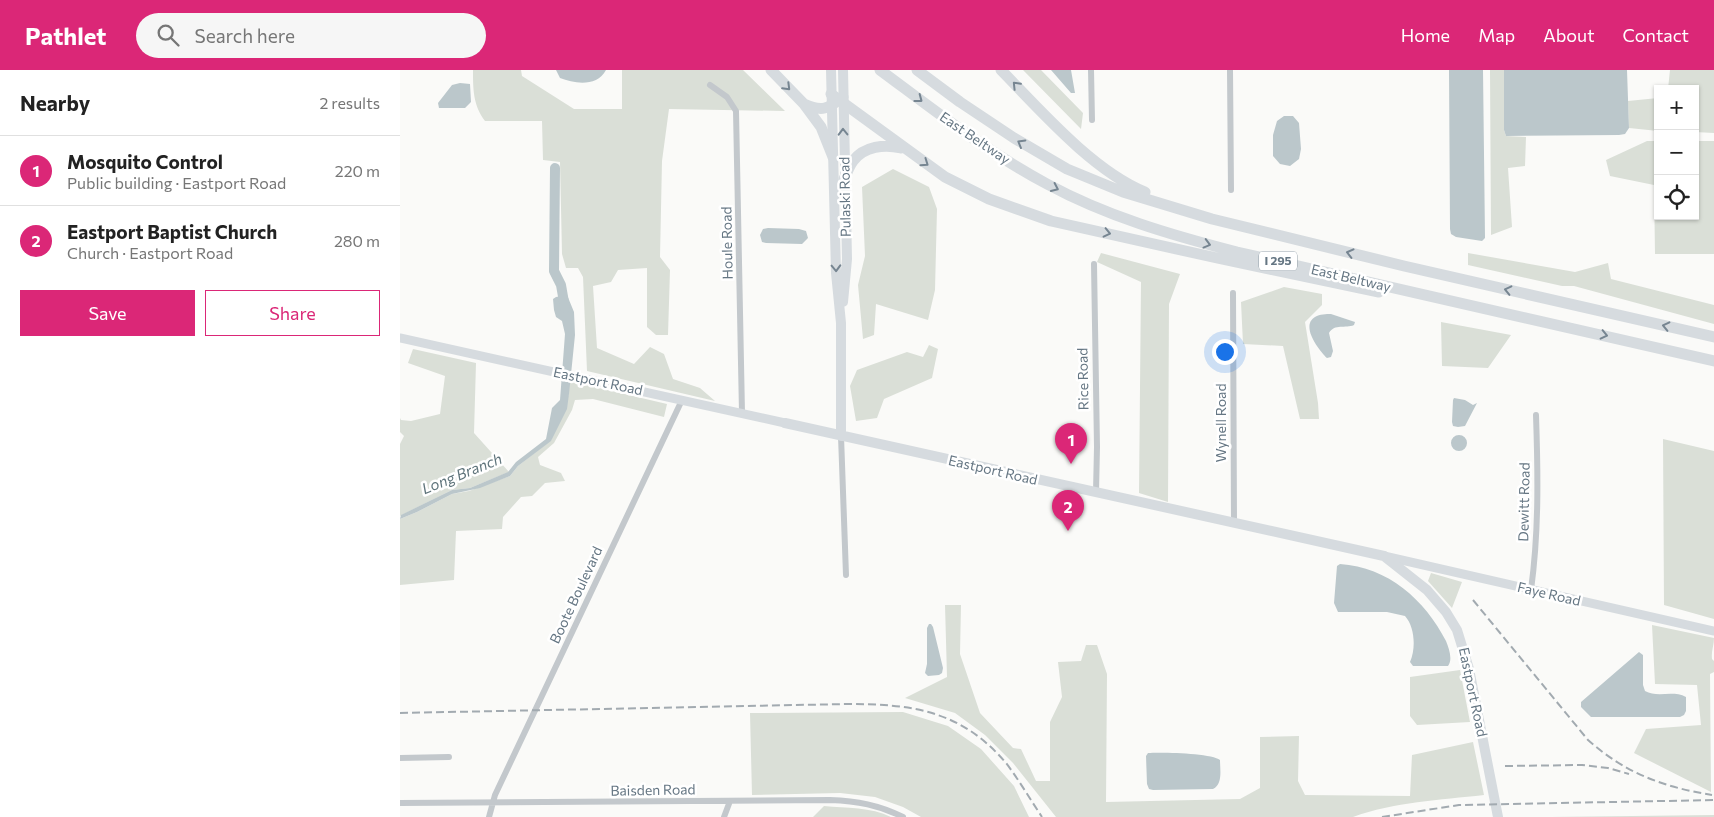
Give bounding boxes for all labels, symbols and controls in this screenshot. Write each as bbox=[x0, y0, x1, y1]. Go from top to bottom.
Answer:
search box bbox=[136, 13, 486, 58]
text: Pathlet bbox=[25, 21, 106, 50]
icon: search bbox=[154, 21, 182, 49]
text: Search here bbox=[194, 24, 295, 47]
text: Home bbox=[1401, 24, 1450, 46]
text: Map bbox=[1478, 24, 1515, 46]
text: About bbox=[1543, 24, 1595, 46]
text: Contact bbox=[1623, 24, 1689, 46]
one-way arrow bbox=[781, 81, 790, 90]
one-way arrow bbox=[1013, 82, 1022, 91]
map controls bbox=[1654, 85, 1699, 220]
button: + bbox=[1654, 85, 1699, 130]
text: Nearby bbox=[20, 90, 90, 115]
text: 2 results bbox=[319, 93, 380, 112]
one-way arrow bbox=[913, 93, 923, 102]
street label: East Beltway bbox=[937, 108, 1014, 167]
one-way arrow bbox=[838, 127, 848, 135]
button: − bbox=[1654, 130, 1699, 175]
one-way arrow bbox=[1018, 139, 1027, 149]
text: Mosquito Control bbox=[67, 150, 223, 173]
street label: Pulaski Road bbox=[835, 157, 854, 237]
one-way arrow bbox=[919, 157, 928, 166]
text: 1 bbox=[32, 161, 40, 180]
text: 220 m bbox=[335, 161, 380, 180]
text: Public building · Eastport Road bbox=[67, 173, 286, 192]
button: locate bbox=[1654, 175, 1699, 220]
one-way arrow bbox=[1050, 181, 1059, 192]
street label: Houle Road bbox=[717, 206, 736, 280]
text: Eastport Baptist Church bbox=[67, 220, 277, 243]
one-way arrow bbox=[1103, 227, 1112, 238]
text: 2 bbox=[31, 231, 41, 250]
text: 280 m bbox=[334, 231, 380, 250]
one-way arrow bbox=[1202, 238, 1211, 249]
text: Church · Eastport Road bbox=[67, 243, 233, 262]
one-way arrow bbox=[1345, 248, 1354, 259]
road number: I 295 bbox=[1259, 252, 1297, 270]
street label: East Beltway bbox=[1309, 260, 1393, 295]
one-way arrow bbox=[830, 264, 841, 272]
one-way arrow bbox=[1504, 285, 1513, 296]
button: Save bbox=[20, 290, 195, 336]
button: Share bbox=[205, 290, 380, 336]
one-way arrow bbox=[1662, 321, 1671, 332]
one-way arrow bbox=[1599, 330, 1608, 340]
your location bbox=[1212, 339, 1238, 365]
street label: Rice Road bbox=[1073, 348, 1092, 410]
street label: Eastport Road bbox=[552, 363, 644, 398]
street label: Wynell Road bbox=[1212, 384, 1229, 462]
pin: 1 bbox=[1055, 423, 1087, 464]
water label: Long Branch bbox=[419, 449, 504, 497]
street label: Eastport Road bbox=[947, 451, 1039, 488]
street label: Dewitt Road bbox=[1514, 462, 1533, 542]
pin: 2 bbox=[1052, 490, 1084, 531]
street label: Boote Boulevard bbox=[546, 544, 605, 646]
street label: Faye Road bbox=[1516, 578, 1583, 609]
street label: Eastport Road bbox=[1456, 646, 1491, 738]
street label: Baisden Road bbox=[610, 780, 696, 799]

